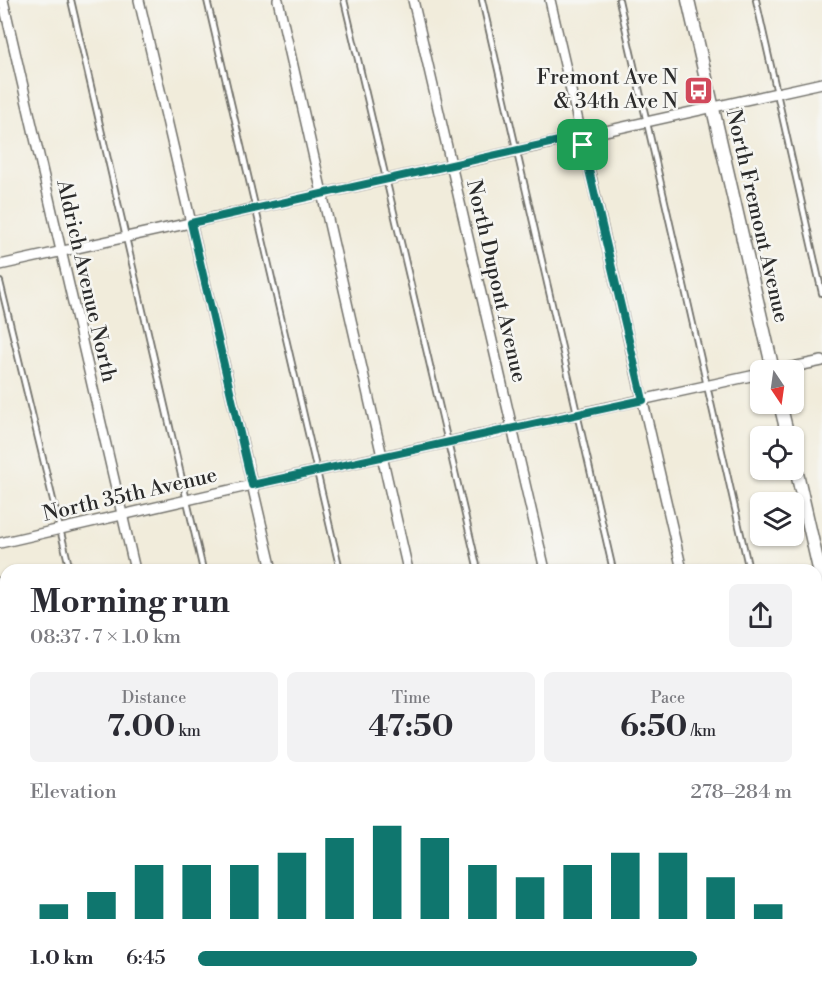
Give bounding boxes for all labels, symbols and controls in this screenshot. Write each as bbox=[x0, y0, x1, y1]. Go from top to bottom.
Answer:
place label: Fremont Ave N & 34th Ave N bbox=[536, 65, 678, 115]
bus stop icon: Fremont Ave N & 34th Ave N bbox=[683, 74, 715, 106]
street label: North Fremont Avenue bbox=[720, 107, 794, 325]
pin bbox=[557, 119, 608, 170]
icon: arrive bbox=[566, 128, 599, 161]
street label: Aldrich Avenue North bbox=[50, 176, 122, 385]
street label: North Dupont Avenue bbox=[460, 177, 532, 385]
north arrow bbox=[750, 360, 804, 414]
map controls bbox=[750, 360, 804, 546]
button: locate bbox=[750, 426, 804, 480]
street label: North 35th Avenue bbox=[40, 462, 220, 528]
button: layers bbox=[750, 492, 804, 546]
text: Morning run bbox=[30, 582, 230, 623]
button: share bbox=[729, 584, 792, 647]
text: 08:37 · 7 × 1.0 km bbox=[30, 625, 181, 650]
text: Distance bbox=[122, 688, 186, 708]
text: Time bbox=[392, 688, 430, 708]
text: Pace bbox=[651, 688, 685, 708]
text: 7.00 bbox=[107, 708, 175, 746]
text: 47:50 bbox=[369, 708, 454, 746]
text: 6:50 bbox=[620, 708, 687, 746]
text: km bbox=[175, 721, 201, 741]
text: /km bbox=[687, 721, 716, 741]
text: Elevation bbox=[30, 780, 117, 805]
text: 278–284 m bbox=[690, 780, 792, 805]
text: 1.0 km bbox=[30, 946, 94, 971]
text: 6:45 bbox=[126, 946, 166, 971]

